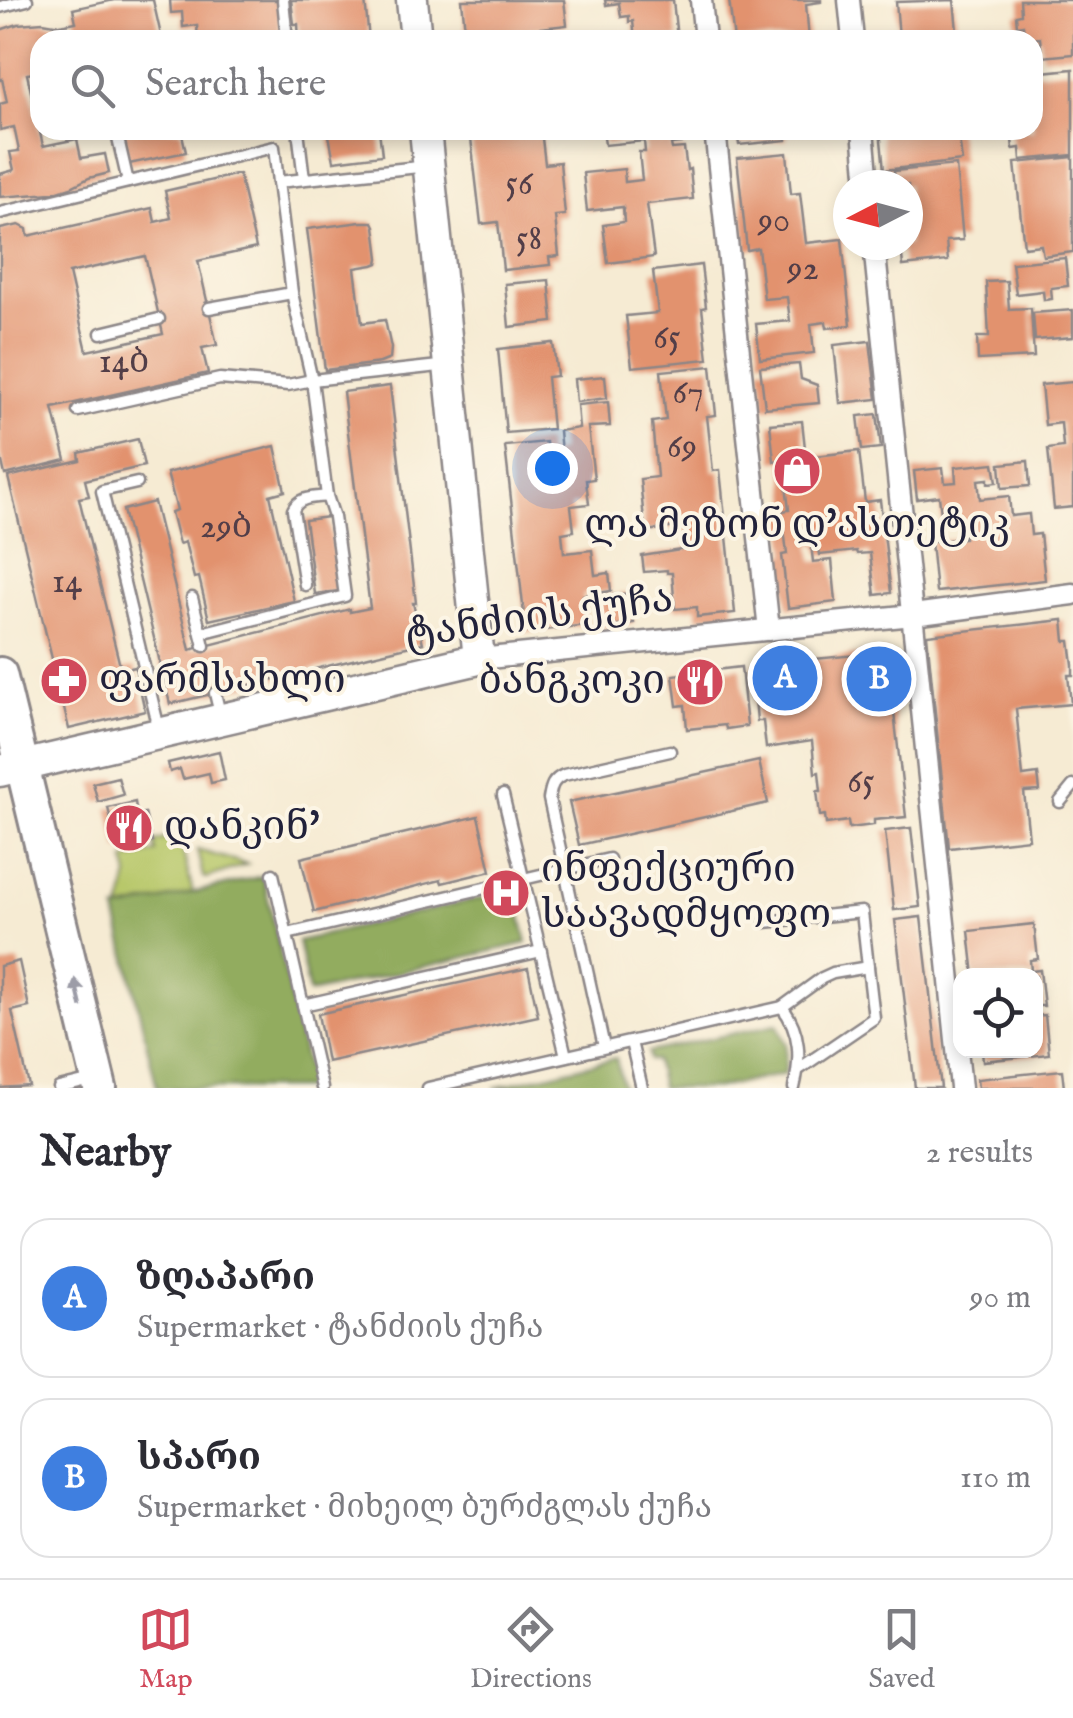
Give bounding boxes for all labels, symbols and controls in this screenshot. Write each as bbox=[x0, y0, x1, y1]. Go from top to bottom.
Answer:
search box bbox=[30, 30, 1043, 140]
icon: search bbox=[65, 58, 120, 113]
text: Search here bbox=[145, 61, 326, 109]
house number: 56 bbox=[505, 162, 534, 207]
north arrow bbox=[833, 170, 923, 260]
house number: 90 bbox=[757, 199, 790, 244]
house number: 58 bbox=[516, 217, 542, 262]
house number: 92 bbox=[786, 247, 819, 292]
house number: 65 bbox=[653, 316, 681, 361]
house number: 14ბ bbox=[99, 340, 149, 385]
house number: 67 bbox=[672, 371, 704, 416]
house number: 69 bbox=[667, 425, 697, 470]
your location bbox=[527, 443, 578, 494]
shop icon: ლა მეზონ დ'ასთეტიკ bbox=[771, 445, 823, 497]
place label: ლა მეზონ დ'ასთეტიკ bbox=[584, 501, 1010, 552]
house number: 29ბ bbox=[200, 505, 252, 550]
house number: 14 bbox=[52, 560, 82, 605]
street label: ტანძიის ქუჩა bbox=[402, 574, 676, 662]
pin: A bbox=[752, 640, 818, 716]
pin: B bbox=[846, 642, 912, 716]
pharmacy icon: ფარმსახლი bbox=[38, 655, 90, 707]
place label: ფარმსახლი bbox=[99, 656, 346, 707]
restaurant icon: ბანგკოკი bbox=[674, 656, 726, 708]
place label: ბანგკოკი bbox=[479, 657, 665, 708]
house number: 65 bbox=[847, 760, 875, 805]
restaurant icon: დანკინ' bbox=[103, 802, 155, 854]
place label: დანკინ' bbox=[164, 803, 320, 854]
place label: ინფექციური საავადმყოფო bbox=[541, 845, 831, 942]
hospital icon: ინფექციური საავადმყოფო bbox=[480, 867, 532, 919]
map controls bbox=[953, 968, 1043, 1058]
button: locate bbox=[953, 968, 1043, 1058]
one-way arrow bbox=[69, 977, 85, 1008]
text: Nearby bbox=[40, 1127, 171, 1180]
text: 2 results bbox=[926, 1133, 1033, 1174]
text: ზღაპარი bbox=[137, 1255, 315, 1303]
text: A bbox=[64, 1278, 85, 1319]
text: 90 m bbox=[970, 1278, 1031, 1319]
text: Supermarket · ტანძიის ქუჩა bbox=[137, 1308, 543, 1349]
text: სპარი bbox=[137, 1435, 261, 1483]
text: B bbox=[64, 1458, 85, 1499]
text: 110 m bbox=[960, 1458, 1031, 1499]
text: Supermarket · მიხეილ ბურძგლას ქუჩა bbox=[137, 1488, 712, 1529]
tab: Map bbox=[138, 1602, 193, 1697]
tab: Directions bbox=[470, 1602, 592, 1697]
tab: Saved bbox=[868, 1602, 935, 1697]

